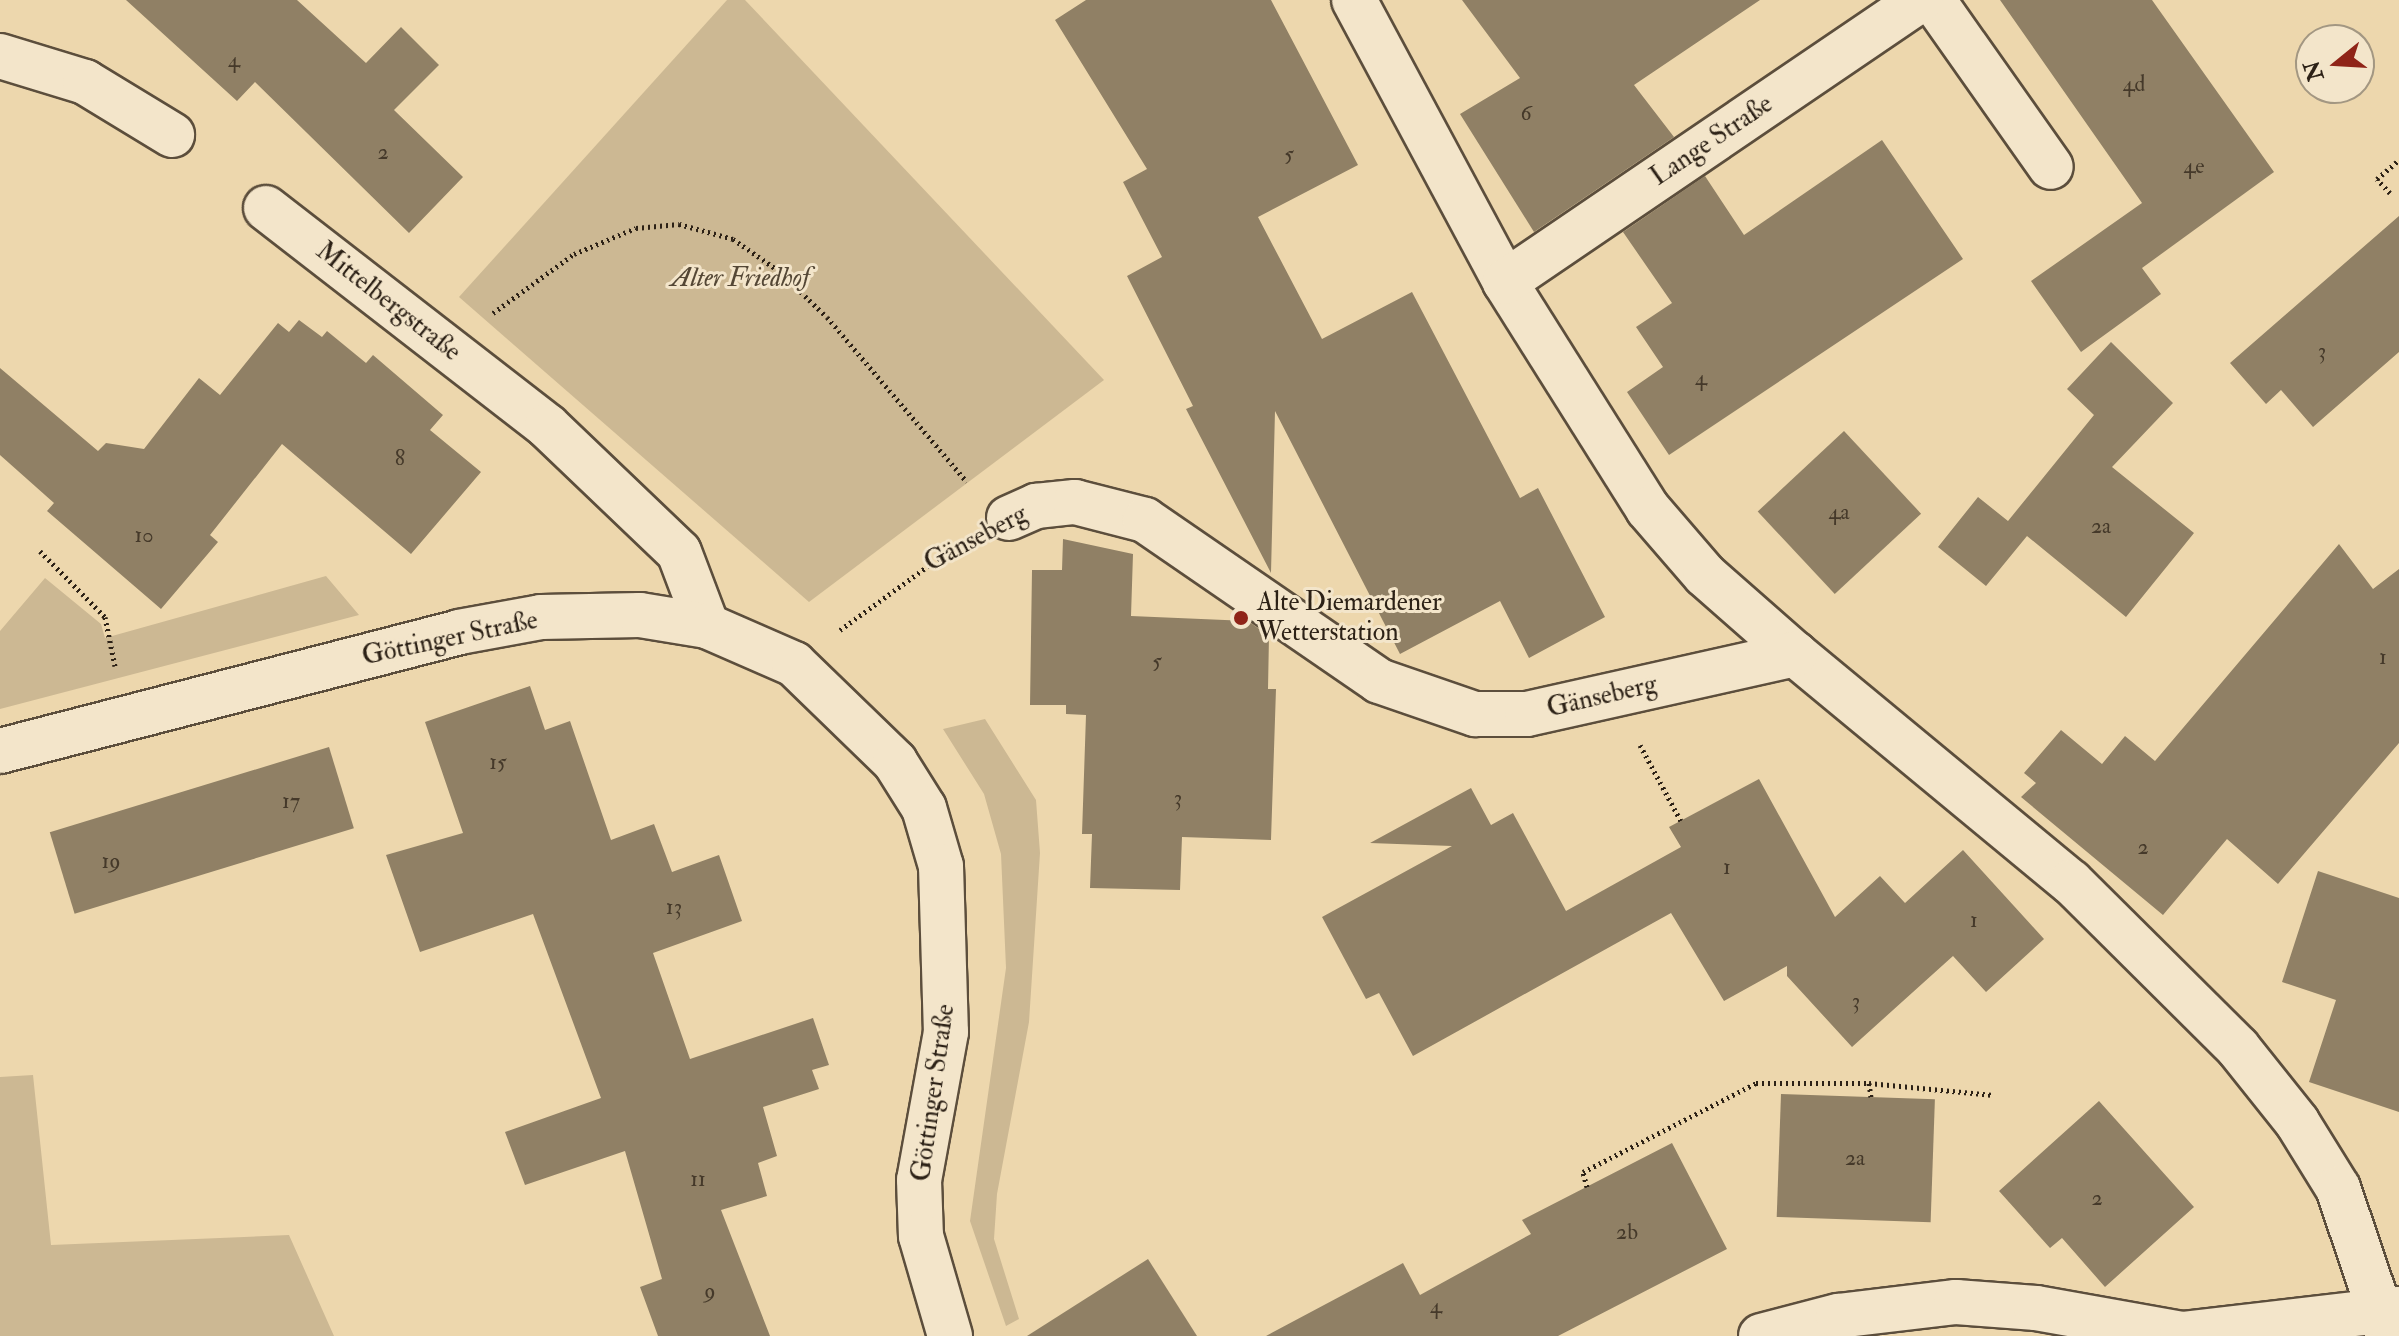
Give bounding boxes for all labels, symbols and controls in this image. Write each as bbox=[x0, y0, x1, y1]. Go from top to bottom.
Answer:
north arrow bbox=[2295, 24, 2375, 104]
house number: 4 bbox=[228, 48, 240, 74]
text: N bbox=[2298, 57, 2330, 85]
house number: 4d bbox=[2123, 72, 2145, 98]
street label: Lange Straße bbox=[1645, 89, 1779, 193]
house number: 6 bbox=[1520, 101, 1532, 127]
house number: 2 bbox=[377, 140, 389, 166]
house number: 5 bbox=[1284, 142, 1294, 168]
house number: 4e bbox=[2183, 154, 2205, 180]
street label: Mittelbergstraße bbox=[310, 236, 466, 368]
park label: Alter Friedhof bbox=[671, 263, 809, 295]
house number: 3 bbox=[2318, 339, 2326, 365]
house number: 4 bbox=[1695, 366, 1707, 392]
house number: 8 bbox=[395, 446, 405, 472]
street label: Gänseberg bbox=[919, 499, 1033, 579]
house number: 4a bbox=[1829, 500, 1849, 526]
house number: 2a bbox=[2091, 514, 2111, 540]
house number: 10 bbox=[134, 523, 154, 549]
place label: Alte Diemardener Wetterstation bbox=[1257, 587, 1442, 648]
street label: Göttinger Straße bbox=[359, 605, 541, 673]
marker: Alte Diemardener Wetterstation bbox=[1232, 609, 1250, 627]
house number: 1 bbox=[2379, 645, 2387, 671]
house number: 5 bbox=[1152, 649, 1162, 675]
street label: Gänseberg bbox=[1544, 669, 1660, 725]
house number: 15 bbox=[489, 750, 507, 776]
house number: 3 bbox=[1174, 786, 1182, 812]
house number: 17 bbox=[282, 789, 300, 815]
house number: 2 bbox=[2137, 835, 2149, 861]
house number: 19 bbox=[101, 849, 121, 875]
house number: 1 bbox=[1723, 855, 1731, 881]
house number: 13 bbox=[666, 895, 682, 921]
house number: 1 bbox=[1970, 908, 1978, 934]
house number: 3 bbox=[1852, 989, 1860, 1015]
street label: Göttinger Straße bbox=[906, 1002, 962, 1184]
house number: 2a bbox=[1845, 1146, 1865, 1172]
house number: 11 bbox=[690, 1167, 706, 1193]
house number: 2 bbox=[2091, 1186, 2103, 1212]
house number: 2b bbox=[1616, 1220, 1638, 1246]
house number: 9 bbox=[704, 1279, 716, 1305]
house number: 4 bbox=[1430, 1294, 1442, 1320]

